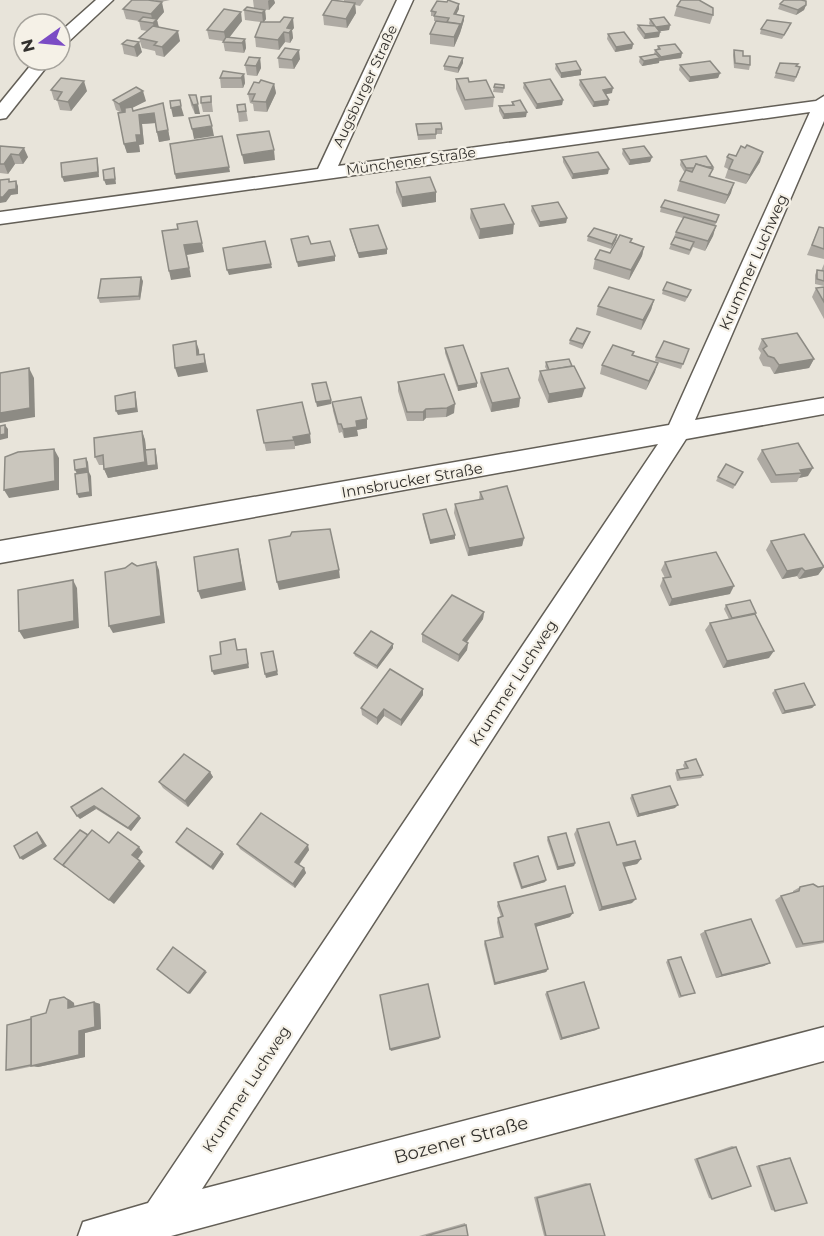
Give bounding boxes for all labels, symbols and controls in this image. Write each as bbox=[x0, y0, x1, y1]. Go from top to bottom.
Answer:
north arrow bbox=[12, 12, 72, 72]
street label: Augsburger Straße bbox=[329, 22, 401, 150]
text: N bbox=[17, 37, 39, 54]
street label: Münchener Straße bbox=[345, 143, 477, 179]
street label: Krummer Luchweg bbox=[714, 191, 792, 333]
street label: Innsbrucker Straße bbox=[340, 458, 484, 502]
street label: Krummer Luchweg bbox=[465, 616, 561, 750]
street label: Krummer Luchweg bbox=[198, 1022, 294, 1156]
street label: Bozener Straße bbox=[392, 1111, 531, 1168]

